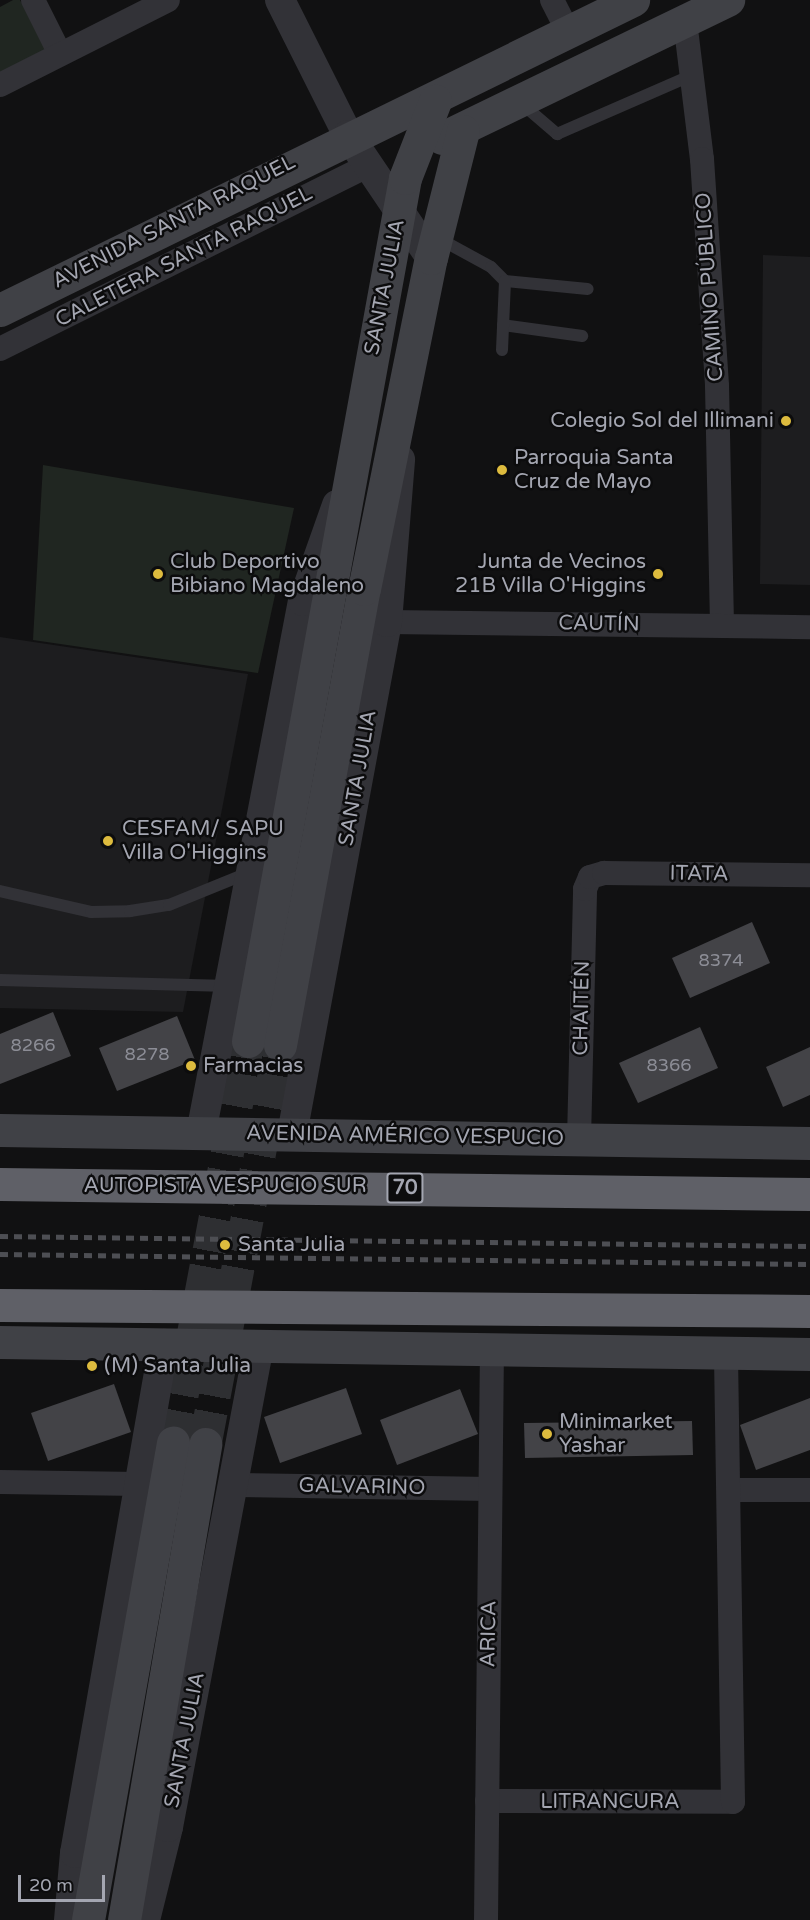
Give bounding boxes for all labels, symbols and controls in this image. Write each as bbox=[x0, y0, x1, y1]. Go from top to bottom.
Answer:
street label: AVENIDA SANTA RAQUEL bbox=[48, 150, 300, 294]
street label: CALETERA SANTA RAQUEL bbox=[51, 181, 317, 333]
street label: CAMINO PÚBLICO bbox=[691, 191, 729, 383]
street label: SANTA JULIA bbox=[360, 217, 410, 357]
place label: Colegio Sol del Illimani bbox=[550, 408, 774, 434]
marker: Colegio Sol del Illimani bbox=[779, 414, 793, 428]
place label: Parroquia Santa Cruz de Mayo bbox=[514, 445, 674, 495]
marker: Parroquia Santa Cruz de Mayo bbox=[495, 463, 509, 477]
place label: Club Deportivo Bibiano Magdaleno bbox=[170, 549, 364, 599]
place label: Junta de Vecinos 21B Villa O'Higgins bbox=[455, 549, 646, 599]
marker: Club Deportivo Bibiano Magdaleno bbox=[151, 567, 165, 581]
marker: Junta de Vecinos 21B Villa O'Higgins bbox=[651, 567, 665, 581]
street label: CAUTÍN bbox=[558, 611, 640, 637]
street label: SANTA JULIA bbox=[334, 708, 382, 848]
place label: CESFAM/ SAPU Villa O'Higgins bbox=[122, 816, 284, 866]
marker: CESFAM/ SAPU Villa O'Higgins bbox=[99, 832, 117, 850]
street label: ITATA bbox=[669, 861, 729, 887]
house number: 8374 bbox=[698, 949, 744, 971]
street label: CHAITÉN bbox=[569, 960, 595, 1056]
house number: 8266 bbox=[10, 1034, 56, 1056]
house number: 8278 bbox=[124, 1043, 170, 1065]
place label: Farmacias bbox=[203, 1053, 303, 1079]
house number: 8366 bbox=[646, 1054, 692, 1076]
marker: Farmacias bbox=[184, 1059, 198, 1073]
street label: AVENIDA AMÉRICO VESPUCIO bbox=[246, 1121, 564, 1151]
road number: 70 bbox=[386, 1171, 424, 1205]
street label: AUTOPISTA VESPUCIO SUR bbox=[83, 1173, 367, 1199]
place label: Santa Julia bbox=[238, 1232, 345, 1258]
marker: Santa Julia bbox=[216, 1236, 234, 1254]
place label: (M) Santa Julia bbox=[104, 1353, 251, 1379]
marker: (M) Santa Julia bbox=[85, 1359, 99, 1373]
place label: Minimarket Yashar bbox=[559, 1409, 673, 1459]
marker: Minimarket Yashar bbox=[540, 1427, 554, 1441]
street label: GALVARINO bbox=[298, 1473, 426, 1501]
street label: ARICA bbox=[476, 1600, 502, 1668]
street label: SANTA JULIA bbox=[160, 1670, 210, 1810]
street label: LITRANCURA bbox=[540, 1789, 680, 1815]
scale bar bbox=[21, 1863, 108, 1901]
text: 20 m bbox=[29, 1874, 73, 1896]

